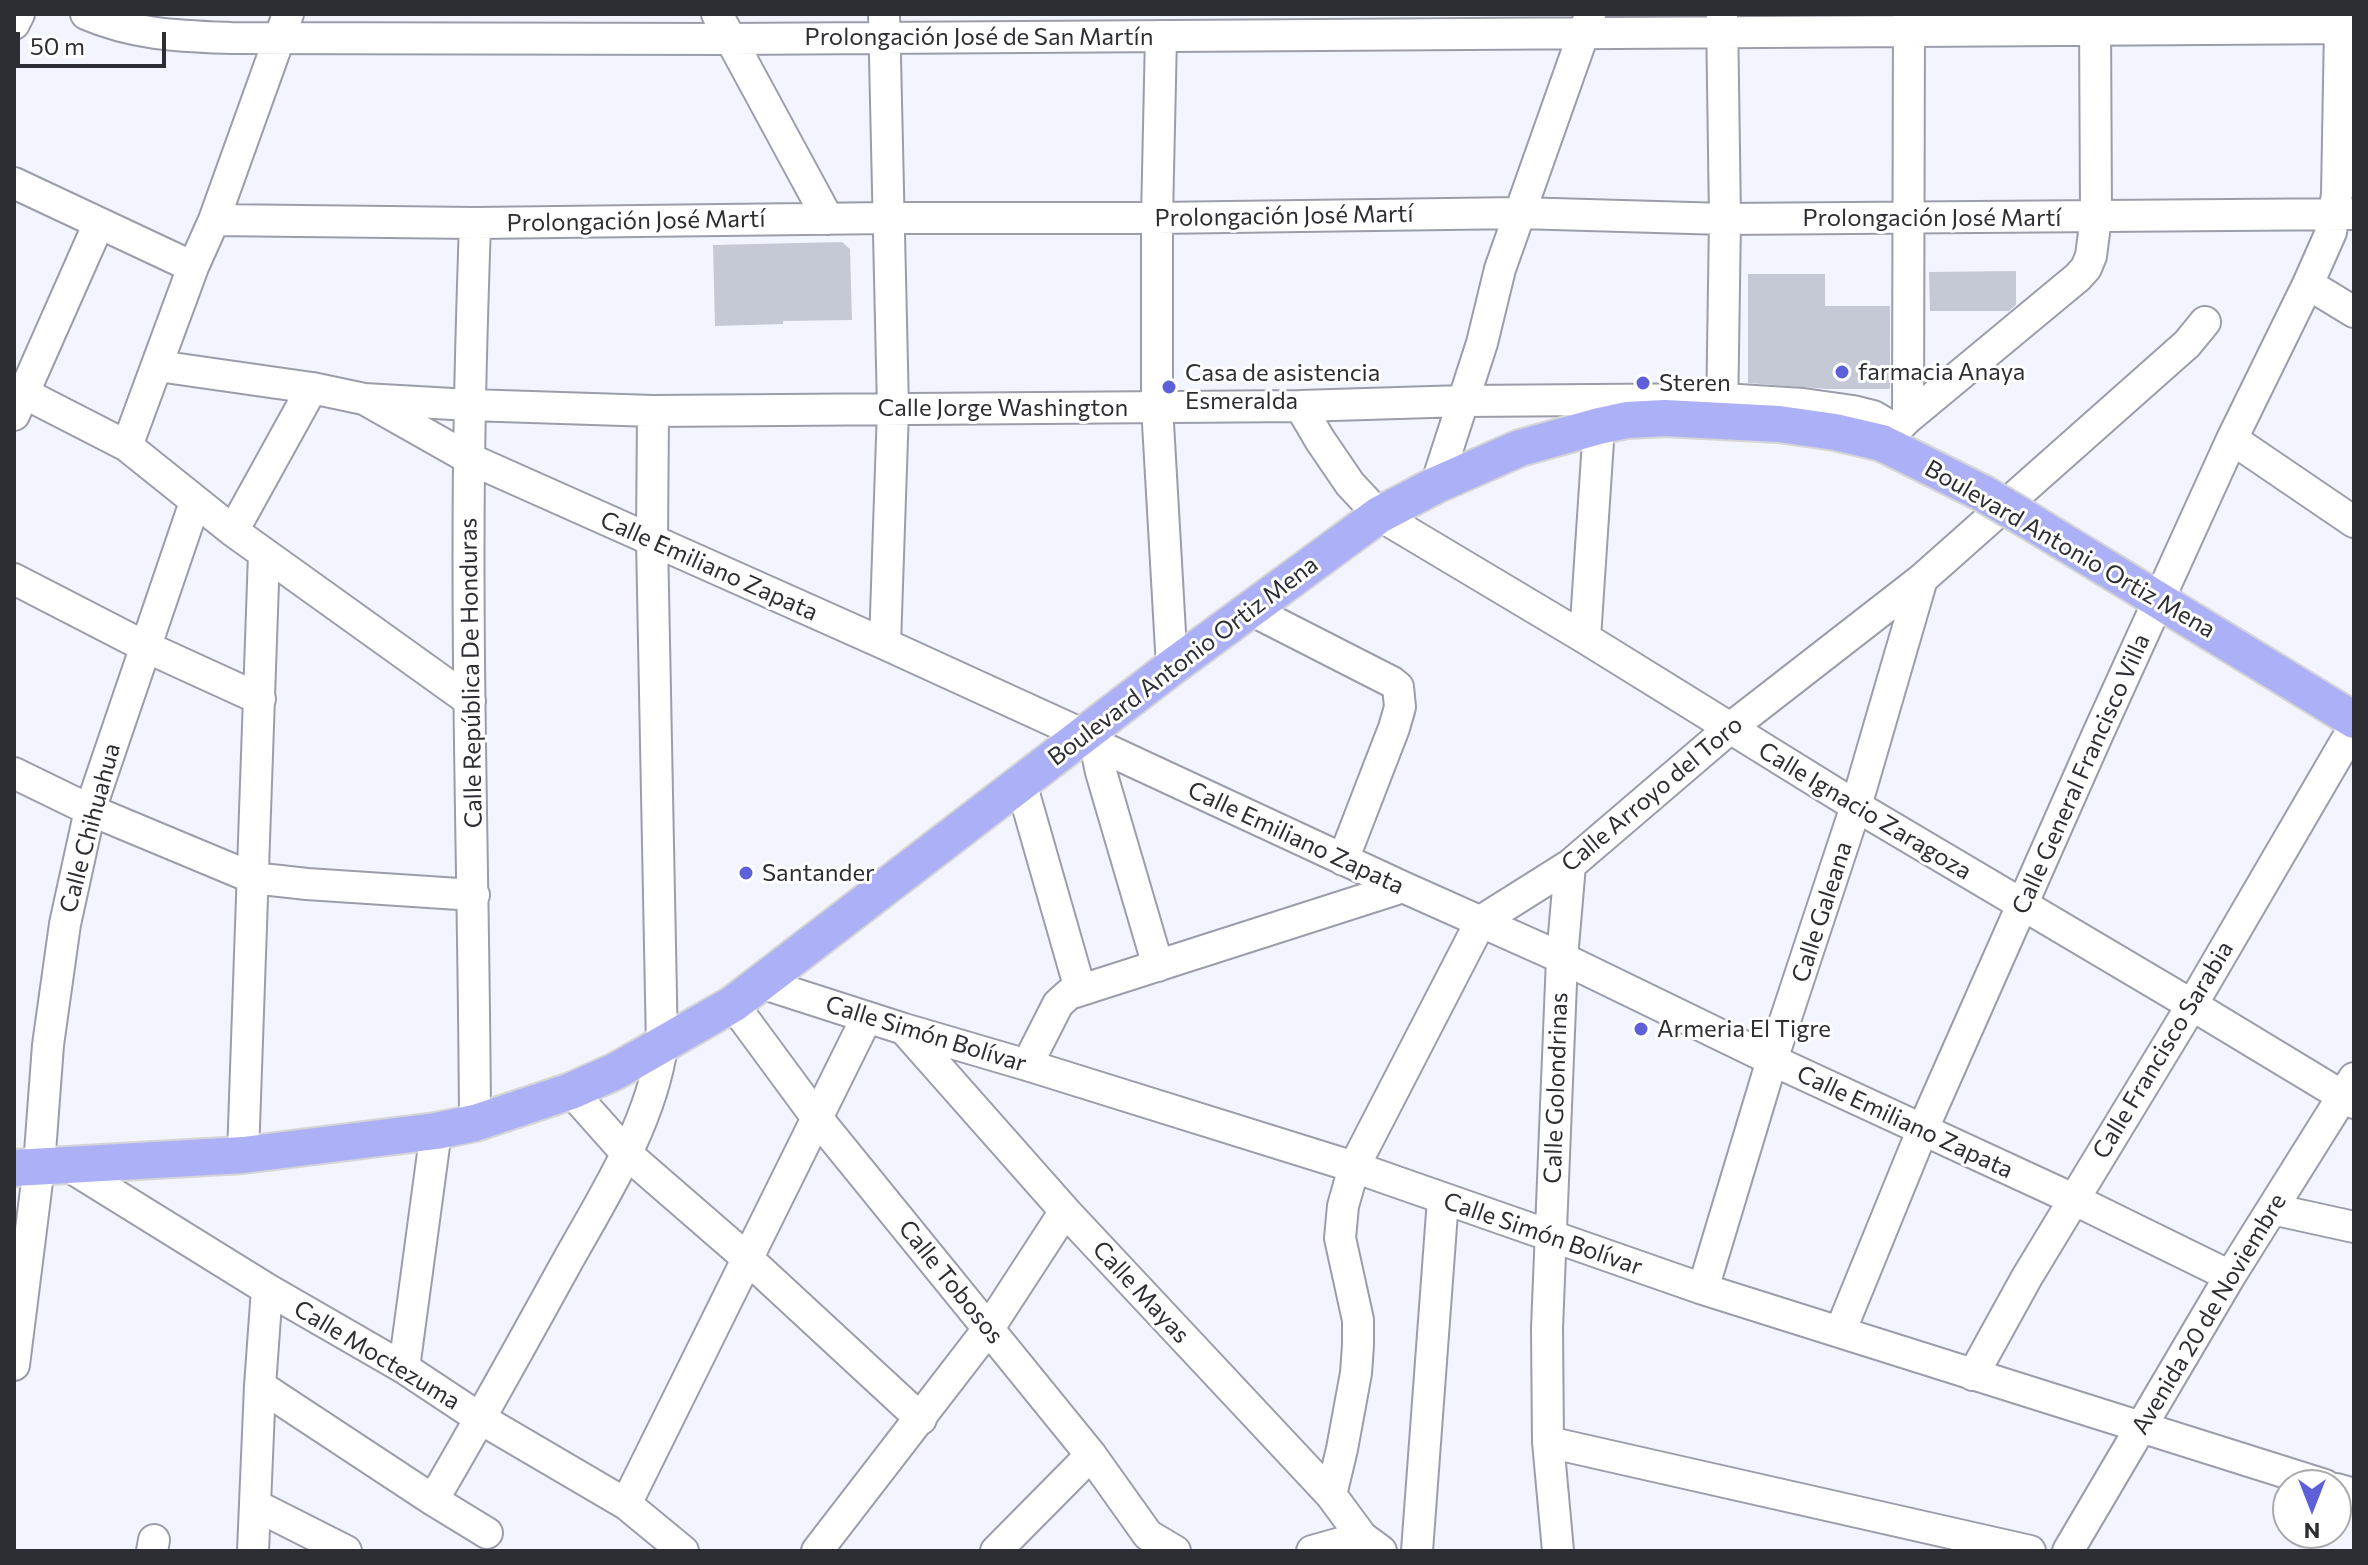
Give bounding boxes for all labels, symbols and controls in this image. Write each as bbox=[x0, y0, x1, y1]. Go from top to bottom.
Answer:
scale bar bbox=[20, 16, 170, 66]
street label: Prolongación José de San Martín bbox=[805, 23, 1153, 51]
text: 50 m bbox=[30, 31, 85, 60]
street label: Prolongación José Martí bbox=[1154, 199, 1414, 233]
street label: Prolongación José Martí bbox=[506, 204, 766, 238]
street label: Prolongación José Martí bbox=[1802, 204, 2062, 232]
place label: farmacia Anaya bbox=[1858, 358, 2025, 386]
place label: Casa de asistencia Esmeralda bbox=[1185, 359, 1380, 415]
marker: farmacia Anaya bbox=[1833, 363, 1851, 381]
place label: Steren bbox=[1659, 369, 1731, 397]
marker: Steren bbox=[1634, 374, 1652, 392]
marker: Casa de asistencia Esmeralda bbox=[1160, 378, 1178, 396]
street label: Calle Jorge Washington bbox=[878, 394, 1128, 422]
street label: Boulevard Antonio Ortiz Mena bbox=[1920, 454, 2220, 644]
street label: Calle Emiliano Zapata bbox=[596, 505, 822, 627]
street label: Calle República De Honduras bbox=[454, 517, 488, 829]
street label: Boulevard Antonio Ortiz Mena bbox=[1042, 550, 1324, 772]
street label: Calle General Francisco Villa bbox=[2006, 629, 2156, 919]
street label: Calle Arroyo del Toro bbox=[1556, 710, 1748, 878]
street label: Calle Ignacio Zaragoza bbox=[1753, 736, 1977, 886]
street label: Calle Chihuahua bbox=[54, 740, 126, 916]
street label: Calle Emiliano Zapata bbox=[1183, 775, 1409, 901]
street label: Calle Galeana bbox=[1786, 838, 1858, 986]
place label: Santander bbox=[762, 859, 875, 887]
marker: Santander bbox=[737, 864, 755, 882]
street label: Calle Francisco Sarabia bbox=[2087, 936, 2239, 1164]
street label: Calle Simón Bolívar bbox=[822, 990, 1030, 1078]
street label: Calle Golondrinas bbox=[1538, 992, 1574, 1184]
place label: Armeria El Tigre bbox=[1657, 1015, 1831, 1043]
marker: Armeria El Tigre bbox=[1632, 1020, 1650, 1038]
street label: Calle Emiliano Zapata bbox=[1792, 1059, 2018, 1185]
street label: Calle Simón Bolívar bbox=[1440, 1186, 1646, 1282]
street label: Avenida 20 de Noviembre bbox=[2126, 1188, 2292, 1440]
street label: Calle Tobosos bbox=[892, 1214, 1010, 1350]
street label: Calle Mayas bbox=[1086, 1235, 1196, 1349]
street label: Calle Moctezuma bbox=[289, 1294, 465, 1416]
north arrow bbox=[2272, 1469, 2352, 1549]
text: N bbox=[2304, 1518, 2320, 1545]

